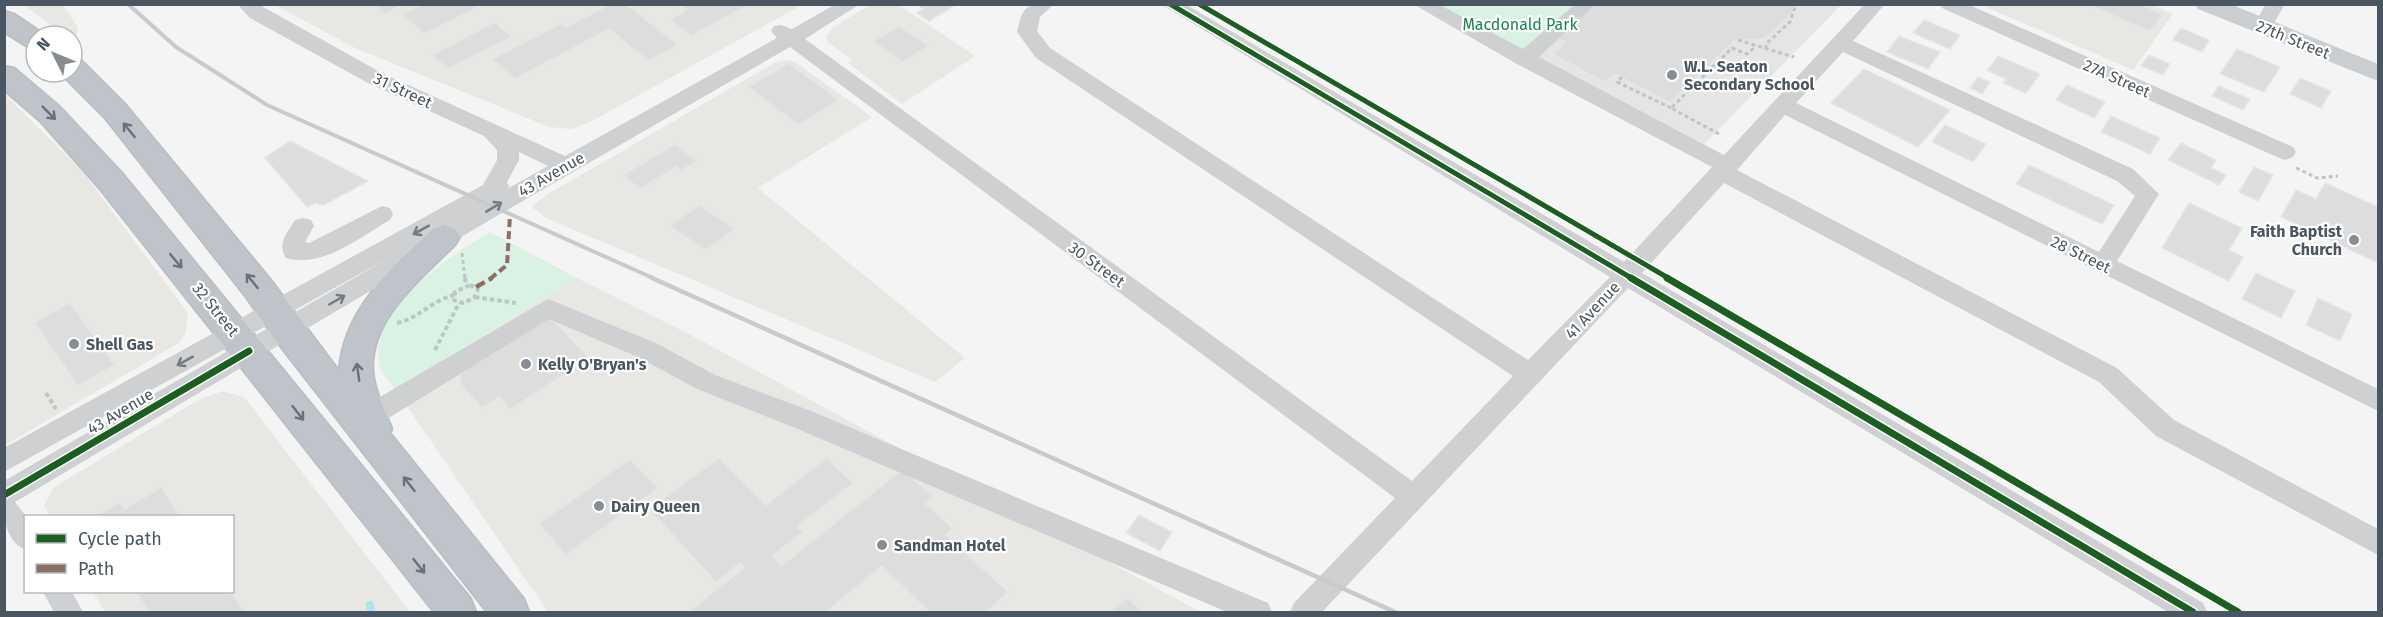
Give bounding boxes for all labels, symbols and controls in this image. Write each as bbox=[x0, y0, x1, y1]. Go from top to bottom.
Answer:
park label: Macdonald Park bbox=[1462, 15, 1578, 34]
street label: 27th Street bbox=[2253, 16, 2333, 63]
north arrow bbox=[24, 24, 84, 84]
text: N bbox=[33, 34, 54, 54]
street label: 27A Street bbox=[2080, 55, 2153, 102]
place label: W.L. Seaton Secondary School bbox=[1684, 57, 1815, 94]
marker: W.L. Seaton Secondary School bbox=[1665, 68, 1679, 82]
street label: 31 Street bbox=[371, 69, 435, 112]
one-way arrow bbox=[41, 106, 56, 121]
one-way arrow bbox=[123, 122, 136, 138]
street label: 43 Avenue bbox=[515, 148, 588, 201]
one-way arrow bbox=[485, 201, 502, 213]
place label: Faith Baptist Church bbox=[2250, 222, 2343, 259]
one-way arrow bbox=[413, 224, 430, 236]
street label: 28 Street bbox=[2048, 232, 2114, 277]
marker: Faith Baptist Church bbox=[2347, 233, 2361, 247]
street label: 30 Street bbox=[1065, 238, 1129, 291]
one-way arrow bbox=[169, 253, 183, 268]
one-way arrow bbox=[246, 274, 259, 290]
street label: 41 Avenue bbox=[1561, 278, 1624, 343]
street label: 32 Street bbox=[188, 279, 243, 340]
one-way arrow bbox=[328, 293, 345, 305]
place label: Shell Gas bbox=[86, 335, 153, 354]
marker: Shell Gas bbox=[67, 337, 81, 351]
place label: Kelly O'Bryan's bbox=[538, 355, 647, 374]
one-way arrow bbox=[176, 356, 194, 367]
marker: Kelly O'Bryan's bbox=[519, 357, 533, 371]
one-way arrow bbox=[352, 362, 363, 382]
street label: 43 Avenue bbox=[84, 384, 157, 439]
one-way arrow bbox=[292, 405, 305, 421]
one-way arrow bbox=[402, 477, 415, 493]
place label: Dairy Queen bbox=[611, 497, 700, 516]
marker: Dairy Queen bbox=[592, 499, 606, 513]
legend bbox=[24, 515, 234, 593]
text: Cycle path bbox=[78, 528, 162, 550]
place label: Sandman Hotel bbox=[894, 536, 1006, 555]
marker: Sandman Hotel bbox=[875, 538, 889, 552]
one-way arrow bbox=[413, 557, 426, 573]
text: Path bbox=[78, 558, 114, 580]

